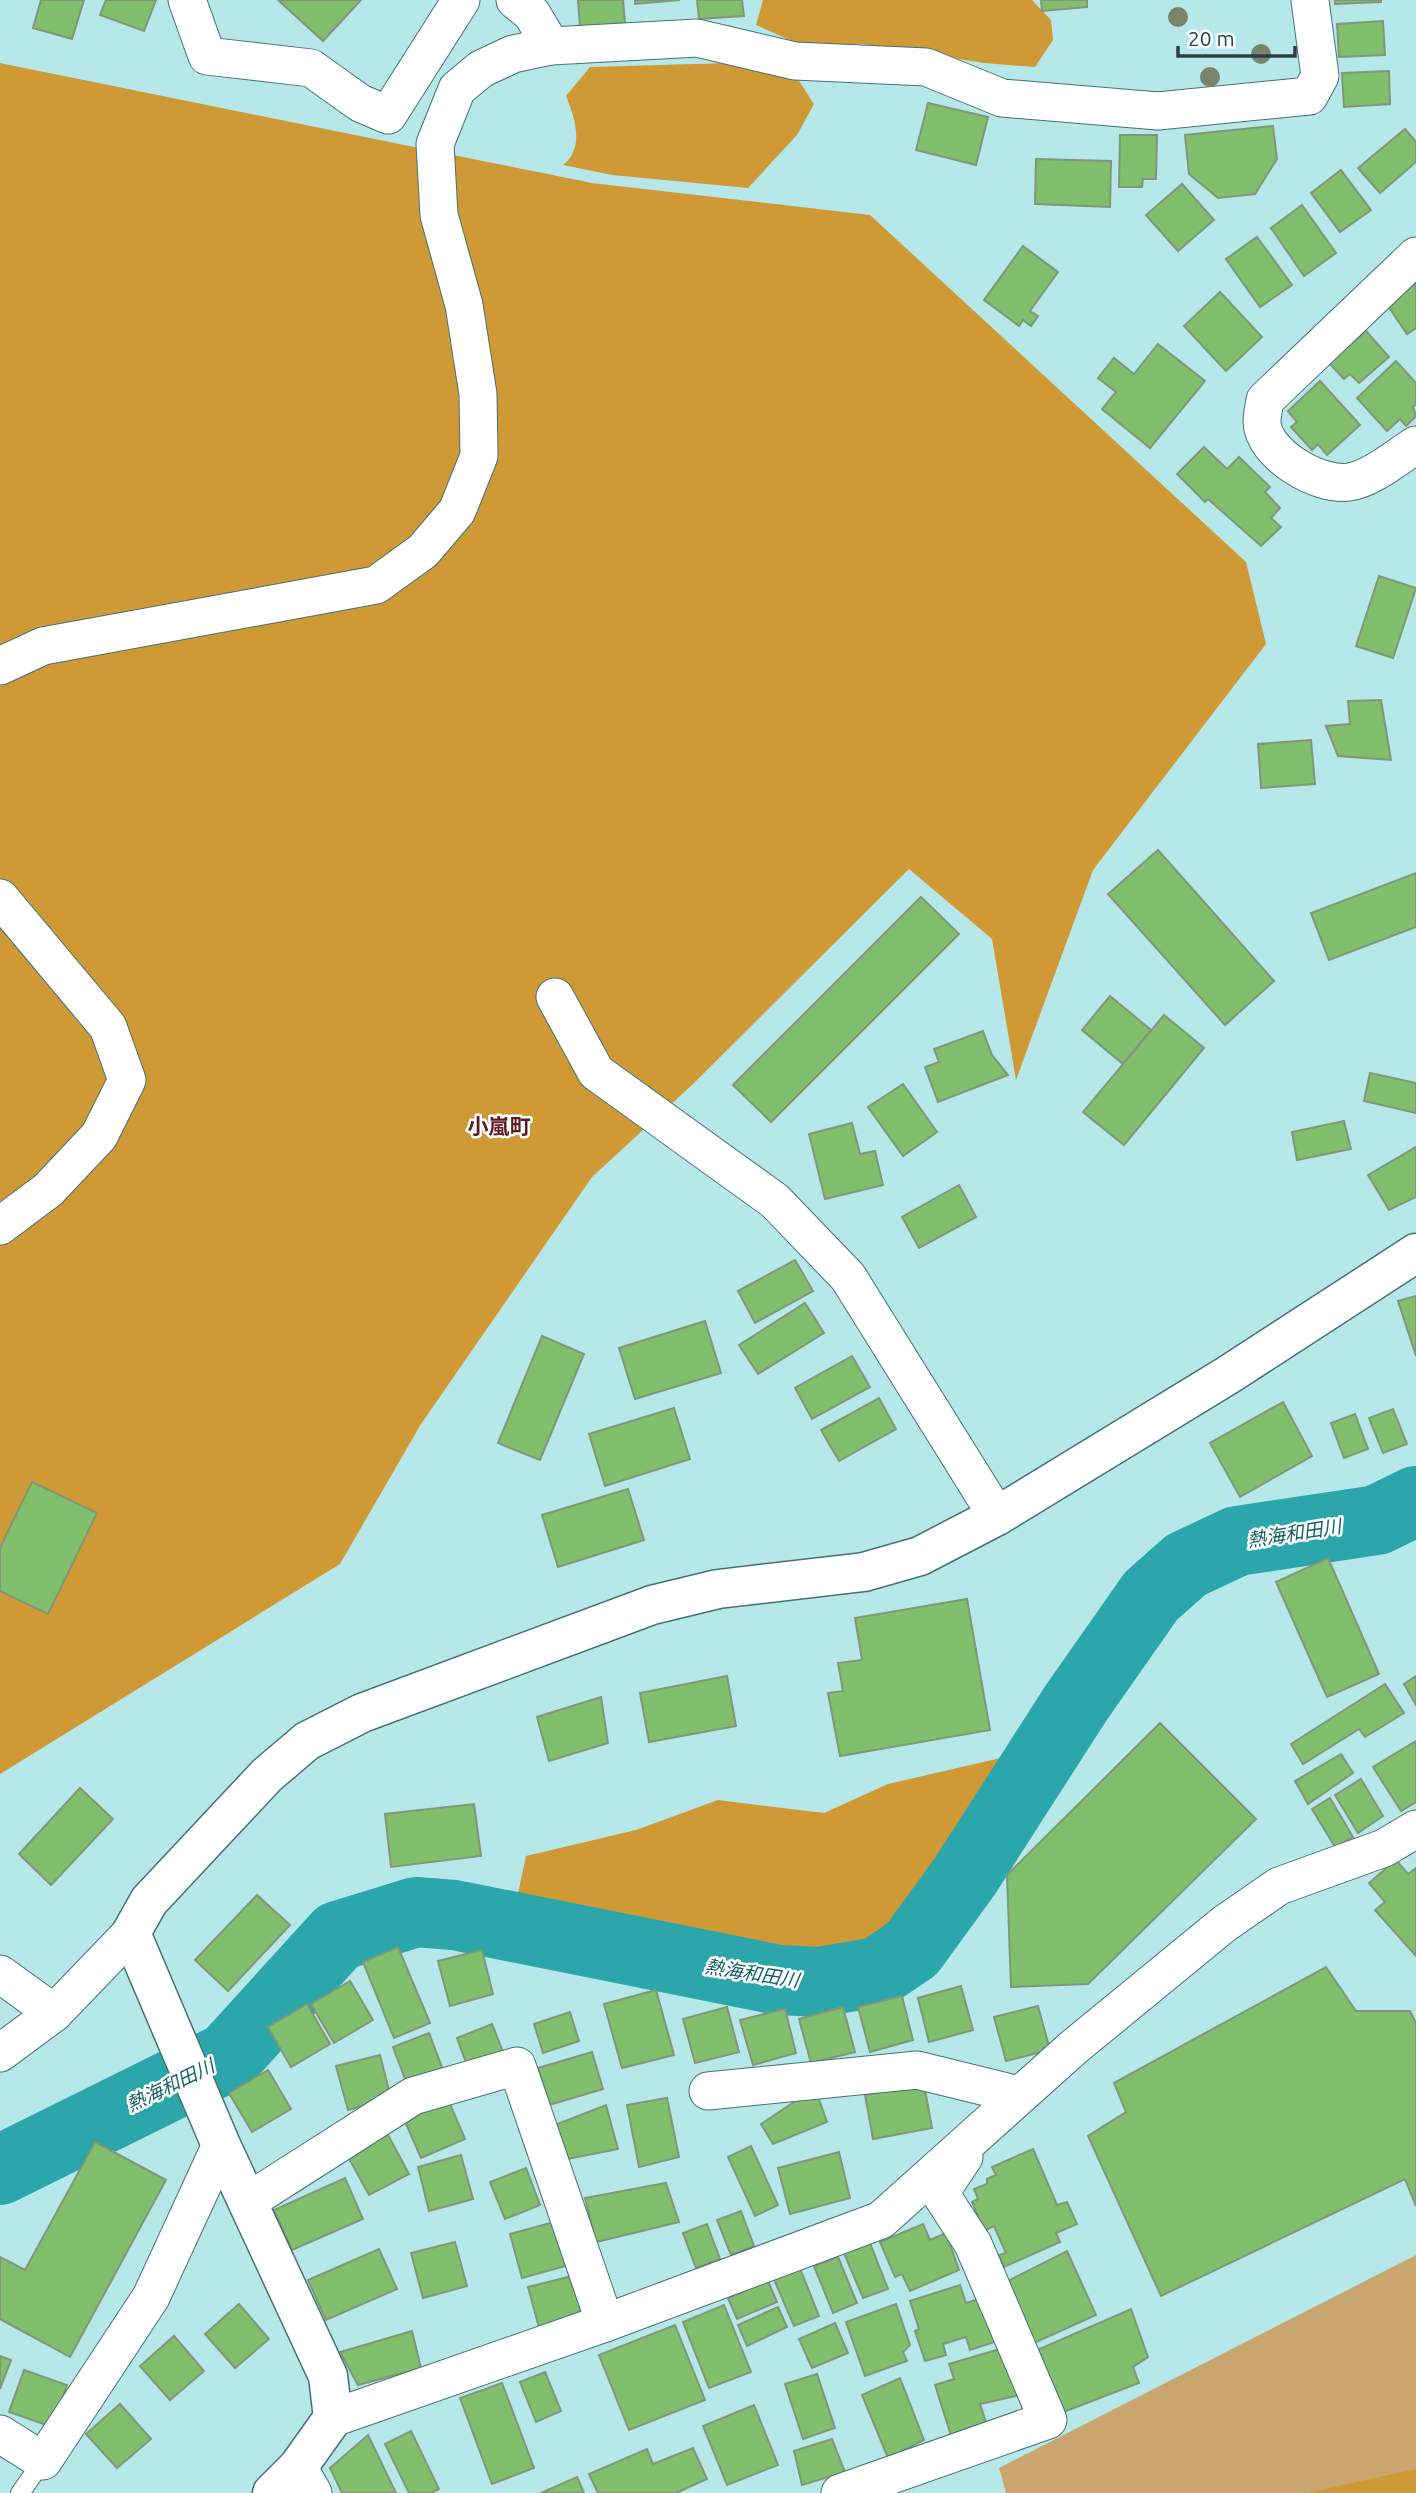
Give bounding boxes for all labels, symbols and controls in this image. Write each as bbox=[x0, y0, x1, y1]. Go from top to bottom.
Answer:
scale bar bbox=[1178, 14, 1295, 58]
text: 20 m bbox=[1188, 26, 1235, 50]
district label: 小嵐町 bbox=[468, 1114, 531, 1138]
water label: 熱海和田川 bbox=[1245, 1514, 1345, 1551]
water label: 熱海和田川 bbox=[703, 1955, 803, 1992]
water label: 熱海和田川 bbox=[122, 2053, 219, 2116]

